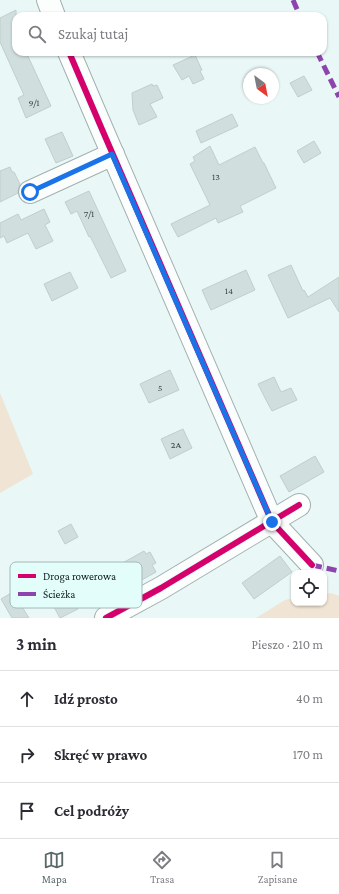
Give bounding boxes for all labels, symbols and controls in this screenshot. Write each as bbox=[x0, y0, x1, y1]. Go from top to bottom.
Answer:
search box bbox=[12, 12, 327, 56]
icon: search bbox=[26, 23, 48, 45]
text: Szukaj tutaj bbox=[58, 26, 128, 42]
north arrow bbox=[243, 68, 279, 104]
house number: 9/1 bbox=[28, 97, 40, 108]
house number: 13 bbox=[212, 171, 220, 182]
route start bbox=[21, 183, 39, 201]
house number: 7/1 bbox=[84, 208, 94, 219]
house number: 14 bbox=[225, 285, 233, 296]
house number: 5 bbox=[158, 382, 163, 393]
house number: 2A bbox=[171, 439, 182, 450]
route end bbox=[263, 513, 281, 531]
legend bbox=[10, 562, 142, 608]
text: Droga rowerowa bbox=[43, 570, 116, 583]
map controls bbox=[291, 570, 327, 606]
button: locate bbox=[291, 570, 327, 606]
text: Ścieżka bbox=[43, 588, 75, 600]
text: 3 min bbox=[16, 635, 57, 654]
text: Pieszo · 210 m bbox=[252, 637, 323, 652]
icon: ahead bbox=[16, 688, 38, 710]
text: Idź prosto bbox=[54, 691, 118, 707]
text: 40 m bbox=[296, 691, 323, 706]
icon: right bbox=[16, 744, 38, 766]
text: Skręć w prawo bbox=[54, 747, 147, 763]
text: 170 m bbox=[293, 747, 323, 762]
icon: arrive bbox=[16, 800, 38, 822]
text: Cel podróży bbox=[54, 803, 129, 819]
tab: Mapa bbox=[42, 849, 67, 885]
tab: Trasa bbox=[150, 849, 174, 885]
tab: Zapisane bbox=[258, 849, 297, 885]

